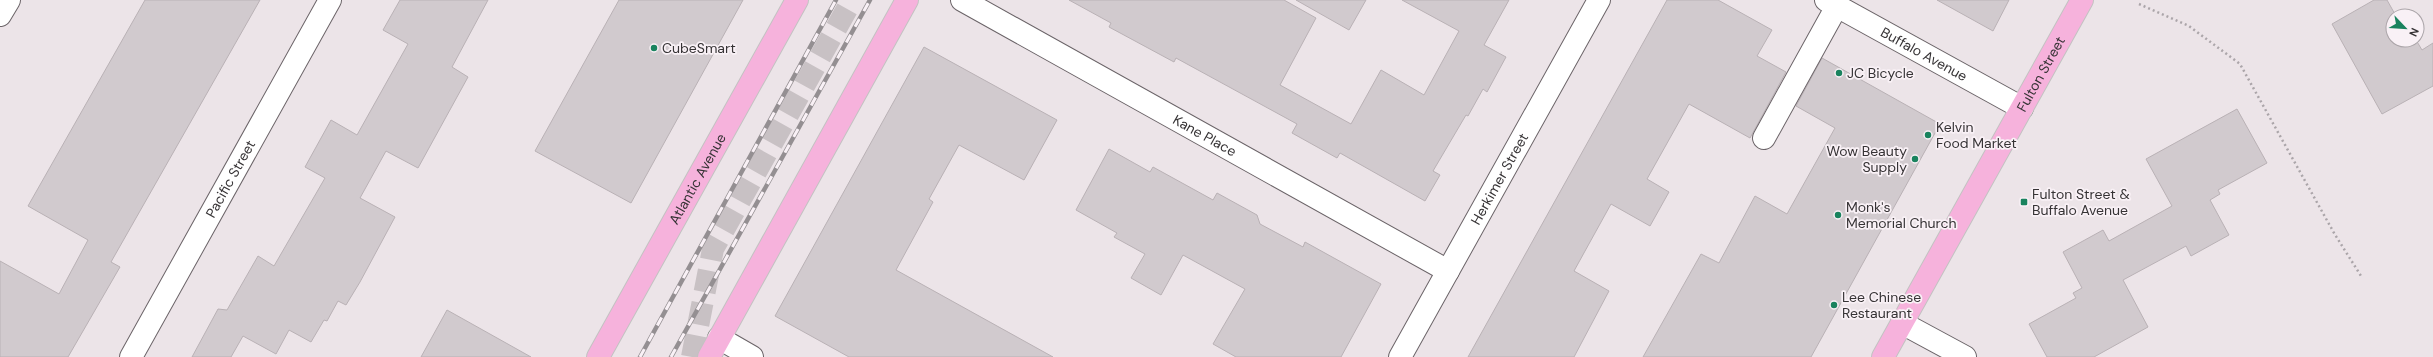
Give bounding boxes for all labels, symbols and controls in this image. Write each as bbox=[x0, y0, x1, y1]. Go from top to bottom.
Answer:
north arrow bbox=[2385, 8, 2425, 48]
street label: Buffalo Avenue bbox=[1878, 23, 1971, 85]
text: N bbox=[2406, 26, 2422, 39]
street label: Fulton Street bbox=[2012, 33, 2069, 115]
place label: CubeSmart bbox=[662, 39, 736, 57]
marker: CubeSmart bbox=[649, 43, 659, 53]
place label: JC Bicycle bbox=[1847, 64, 1914, 82]
marker: JC Bicycle bbox=[1834, 68, 1844, 78]
street label: Kane Place bbox=[1170, 110, 1240, 160]
place label: Kelvin Food Market bbox=[1936, 118, 2017, 152]
street label: Atlantic Avenue bbox=[665, 130, 730, 227]
street label: Herkimer Street bbox=[1467, 130, 1532, 228]
marker: Kelvin Food Market bbox=[1923, 130, 1933, 140]
street label: Pacific Street bbox=[201, 137, 259, 221]
place label: Wow Beauty Supply bbox=[1826, 142, 1907, 176]
marker: Wow Beauty Supply bbox=[1910, 154, 1920, 164]
place label: Fulton Street & Buffalo Avenue bbox=[2032, 185, 2130, 219]
marker: Fulton Street & Buffalo Avenue bbox=[2019, 197, 2029, 207]
place label: Monk's Memorial Church bbox=[1846, 198, 1957, 232]
marker: Monk's Memorial Church bbox=[1833, 210, 1843, 220]
place label: Lee Chinese Restaurant bbox=[1842, 288, 1921, 322]
marker: Lee Chinese Restaurant bbox=[1829, 300, 1839, 310]

